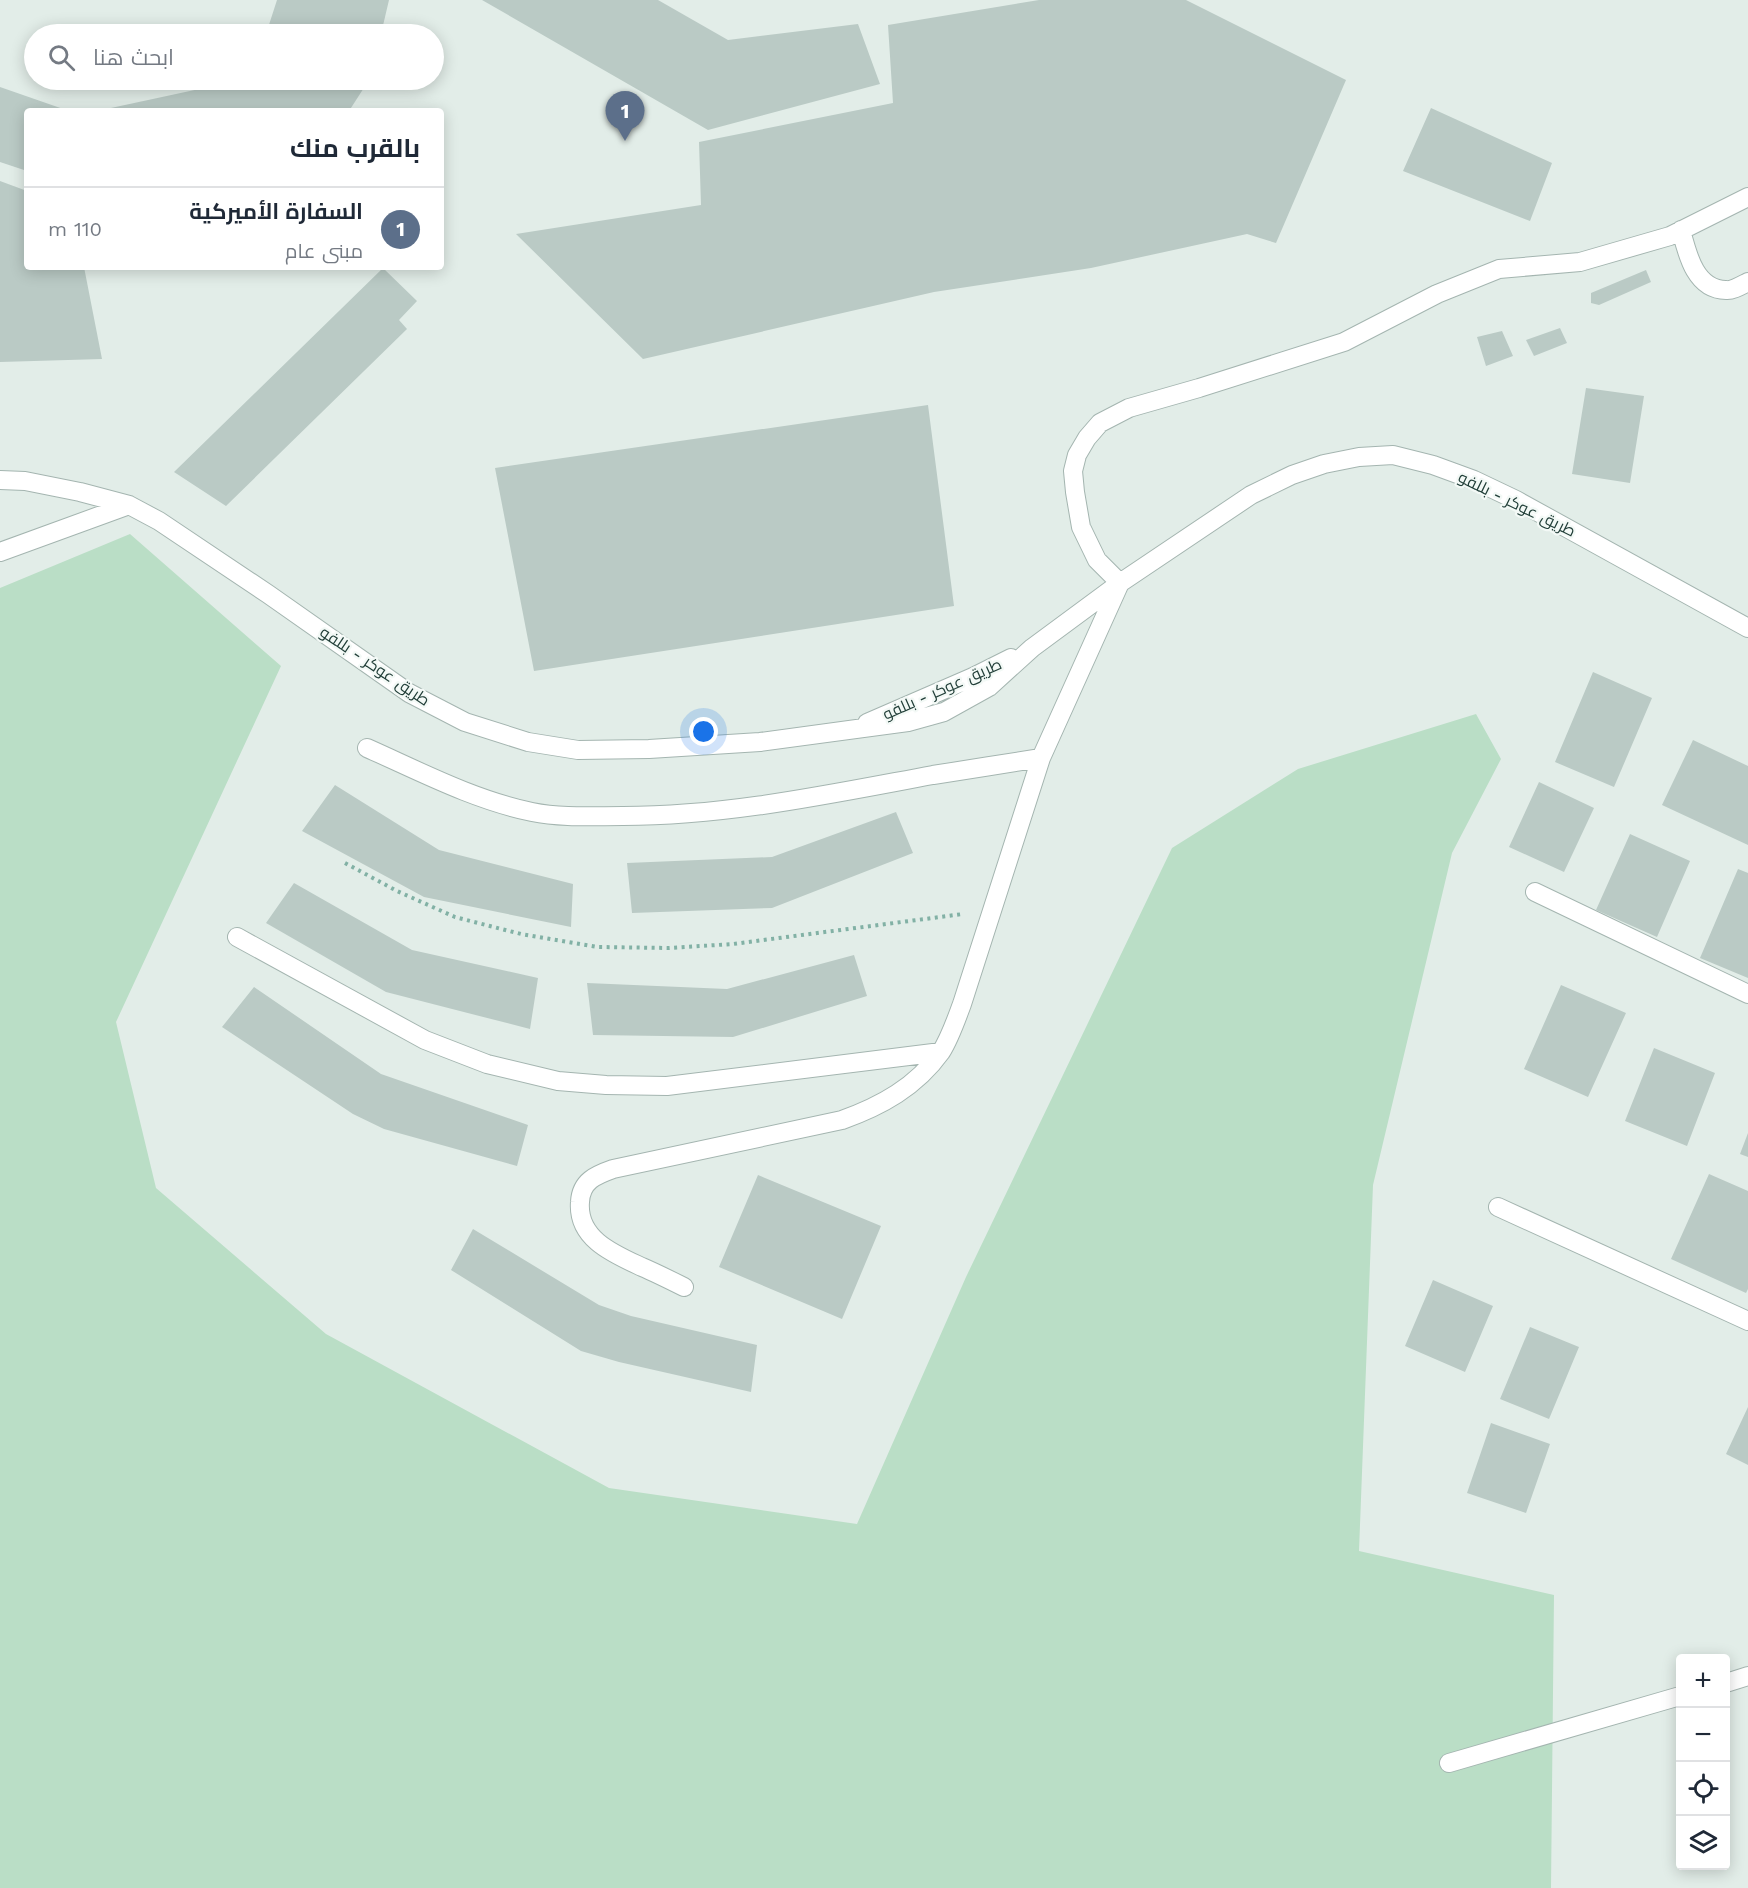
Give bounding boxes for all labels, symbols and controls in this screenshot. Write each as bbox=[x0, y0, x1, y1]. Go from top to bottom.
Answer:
search box bbox=[24, 24, 444, 90]
icon: search bbox=[45, 41, 78, 74]
text: ابحث هنا bbox=[93, 45, 174, 70]
pin: 1 bbox=[606, 92, 644, 141]
text: بالقرب منك bbox=[290, 133, 420, 163]
text: السفارة الأميركية bbox=[189, 199, 363, 224]
text: 110 m bbox=[48, 217, 102, 241]
text: 1 bbox=[396, 217, 405, 241]
text: مبنى عام bbox=[285, 239, 363, 263]
street label: طريق عوكر - بللفو bbox=[1455, 467, 1579, 542]
street label: طريق عوكر - بللفو bbox=[316, 622, 433, 711]
street label: طريق عوكر - بللفو bbox=[880, 654, 1005, 725]
your location bbox=[689, 717, 718, 746]
map controls bbox=[1676, 1654, 1730, 1870]
button: + bbox=[1676, 1654, 1730, 1708]
button: − bbox=[1676, 1708, 1730, 1762]
button: locate bbox=[1676, 1762, 1730, 1816]
button: layers bbox=[1676, 1816, 1730, 1870]

